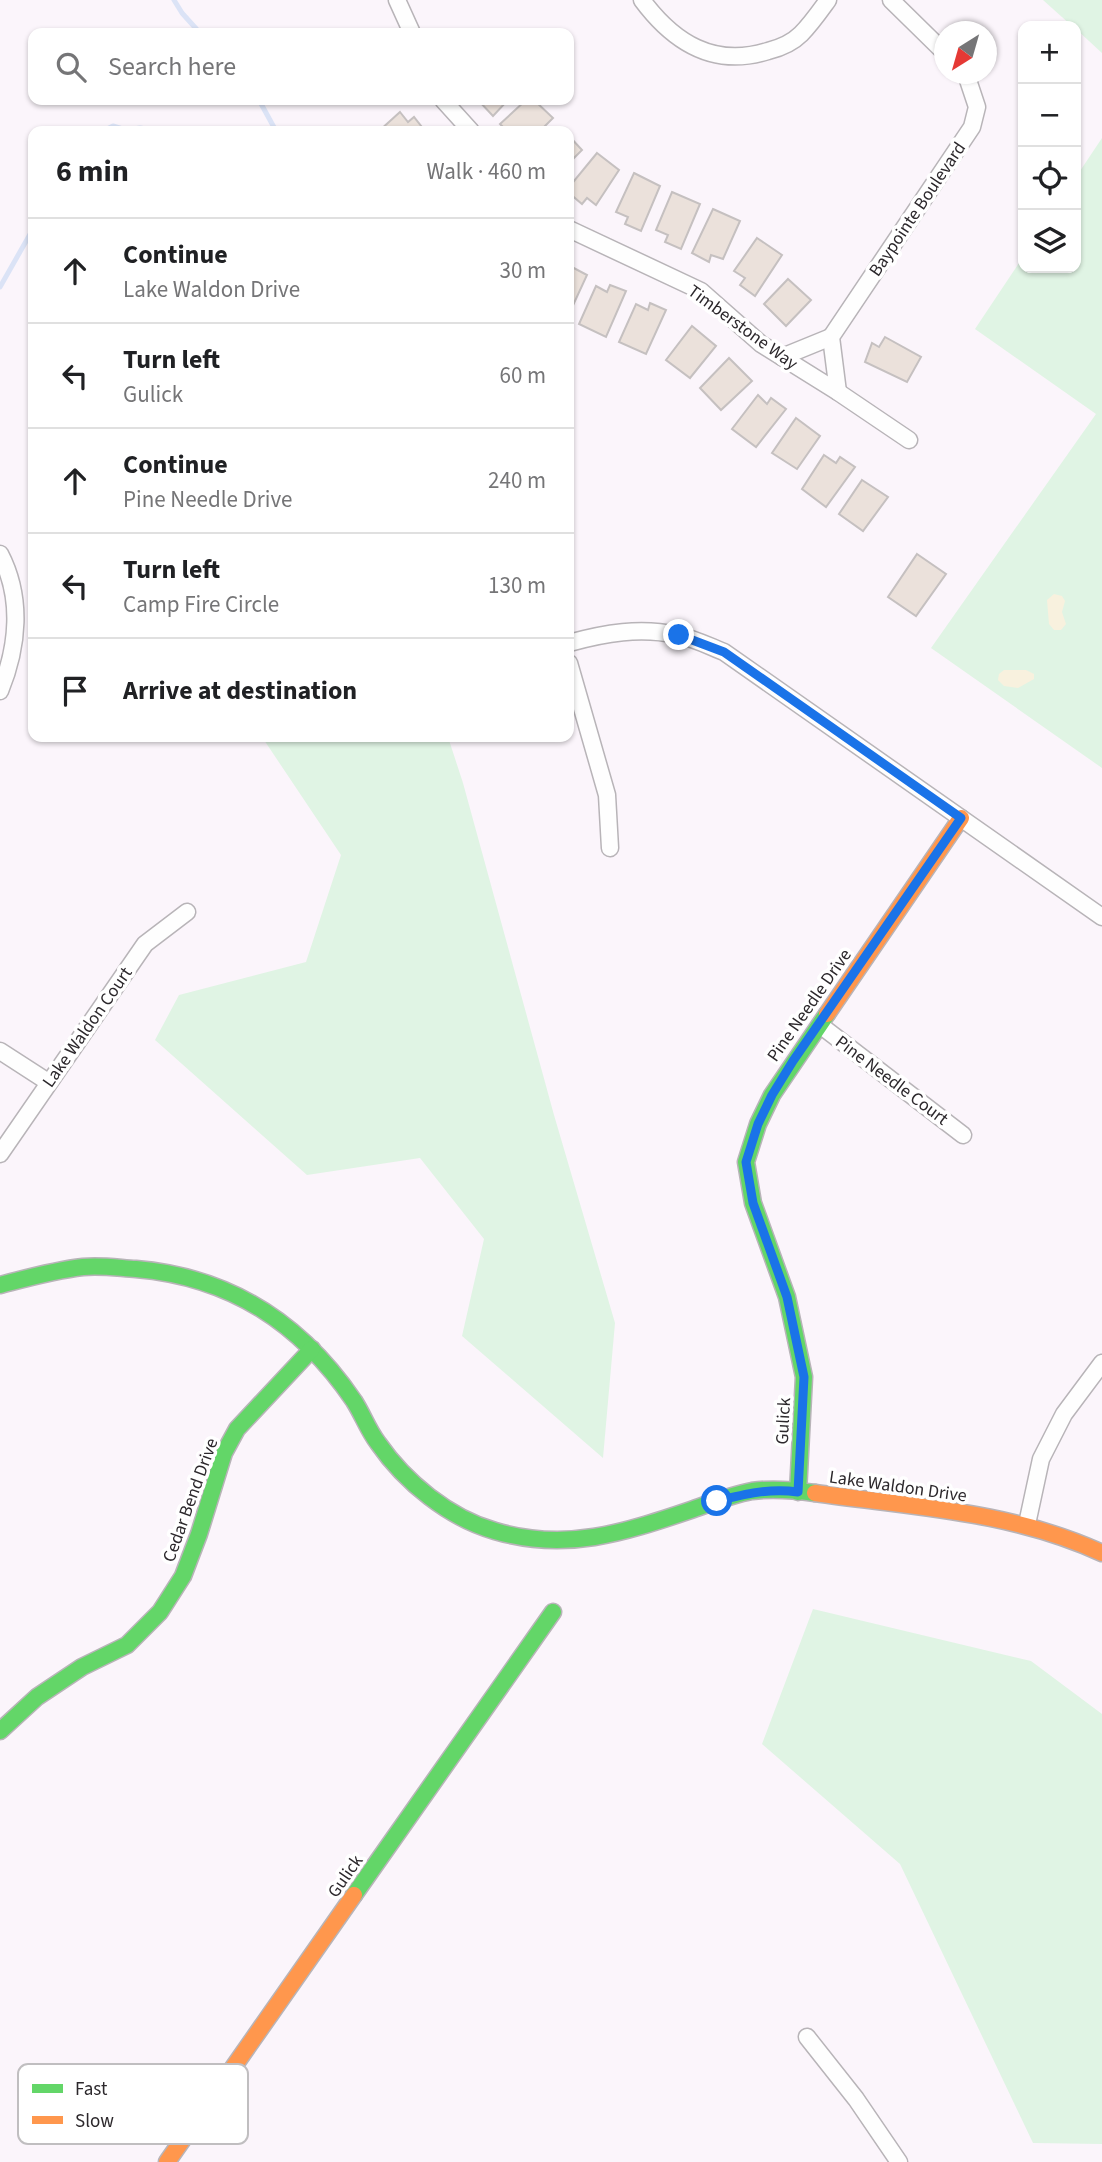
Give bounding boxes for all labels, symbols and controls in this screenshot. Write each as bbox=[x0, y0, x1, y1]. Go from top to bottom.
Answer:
north arrow bbox=[934, 21, 997, 84]
map controls bbox=[1018, 21, 1081, 273]
button: + bbox=[1018, 21, 1081, 84]
search box bbox=[28, 28, 574, 105]
icon: search bbox=[52, 48, 90, 86]
text: Search here bbox=[108, 48, 236, 85]
button: − bbox=[1018, 84, 1081, 147]
street label: Baypointe Boulevard bbox=[863, 137, 972, 282]
button: locate bbox=[1018, 147, 1081, 210]
text: 6 min bbox=[56, 150, 129, 193]
text: Walk · 460 m bbox=[427, 155, 546, 188]
button: layers bbox=[1018, 210, 1081, 273]
text: Continue bbox=[123, 236, 228, 273]
icon: ahead bbox=[56, 252, 94, 290]
text: 30 m bbox=[499, 254, 546, 287]
text: Lake Waldon Drive bbox=[123, 273, 300, 306]
street label: Timberstone Way bbox=[683, 279, 803, 376]
text: Turn left bbox=[123, 341, 220, 378]
icon: left bbox=[56, 357, 94, 395]
text: 60 m bbox=[499, 359, 546, 392]
text: Gulick bbox=[123, 378, 183, 411]
text: Continue bbox=[123, 446, 228, 483]
icon: ahead bbox=[56, 462, 94, 500]
text: 240 m bbox=[488, 464, 546, 497]
text: Pine Needle Drive bbox=[123, 483, 292, 516]
text: Turn left bbox=[123, 551, 220, 588]
icon: left bbox=[56, 567, 94, 605]
text: 130 m bbox=[488, 569, 546, 602]
text: Camp Fire Circle bbox=[123, 588, 279, 621]
route end bbox=[663, 619, 694, 650]
icon: arrive bbox=[56, 672, 94, 710]
text: Arrive at destination bbox=[123, 672, 357, 709]
street label: Pine Needle Drive bbox=[761, 944, 858, 1067]
street label: Lake Waldon Court bbox=[37, 962, 138, 1093]
street label: Pine Needle Court bbox=[830, 1030, 953, 1131]
street label: Gulick bbox=[770, 1397, 797, 1445]
street label: Cedar Bend Drive bbox=[156, 1435, 224, 1566]
street label: Lake Waldon Drive bbox=[828, 1464, 968, 1509]
route start bbox=[701, 1485, 732, 1516]
street label: Gulick bbox=[322, 1850, 369, 1903]
legend bbox=[18, 2064, 248, 2144]
text: Fast bbox=[75, 2076, 108, 2103]
text: Slow bbox=[75, 2108, 114, 2135]

